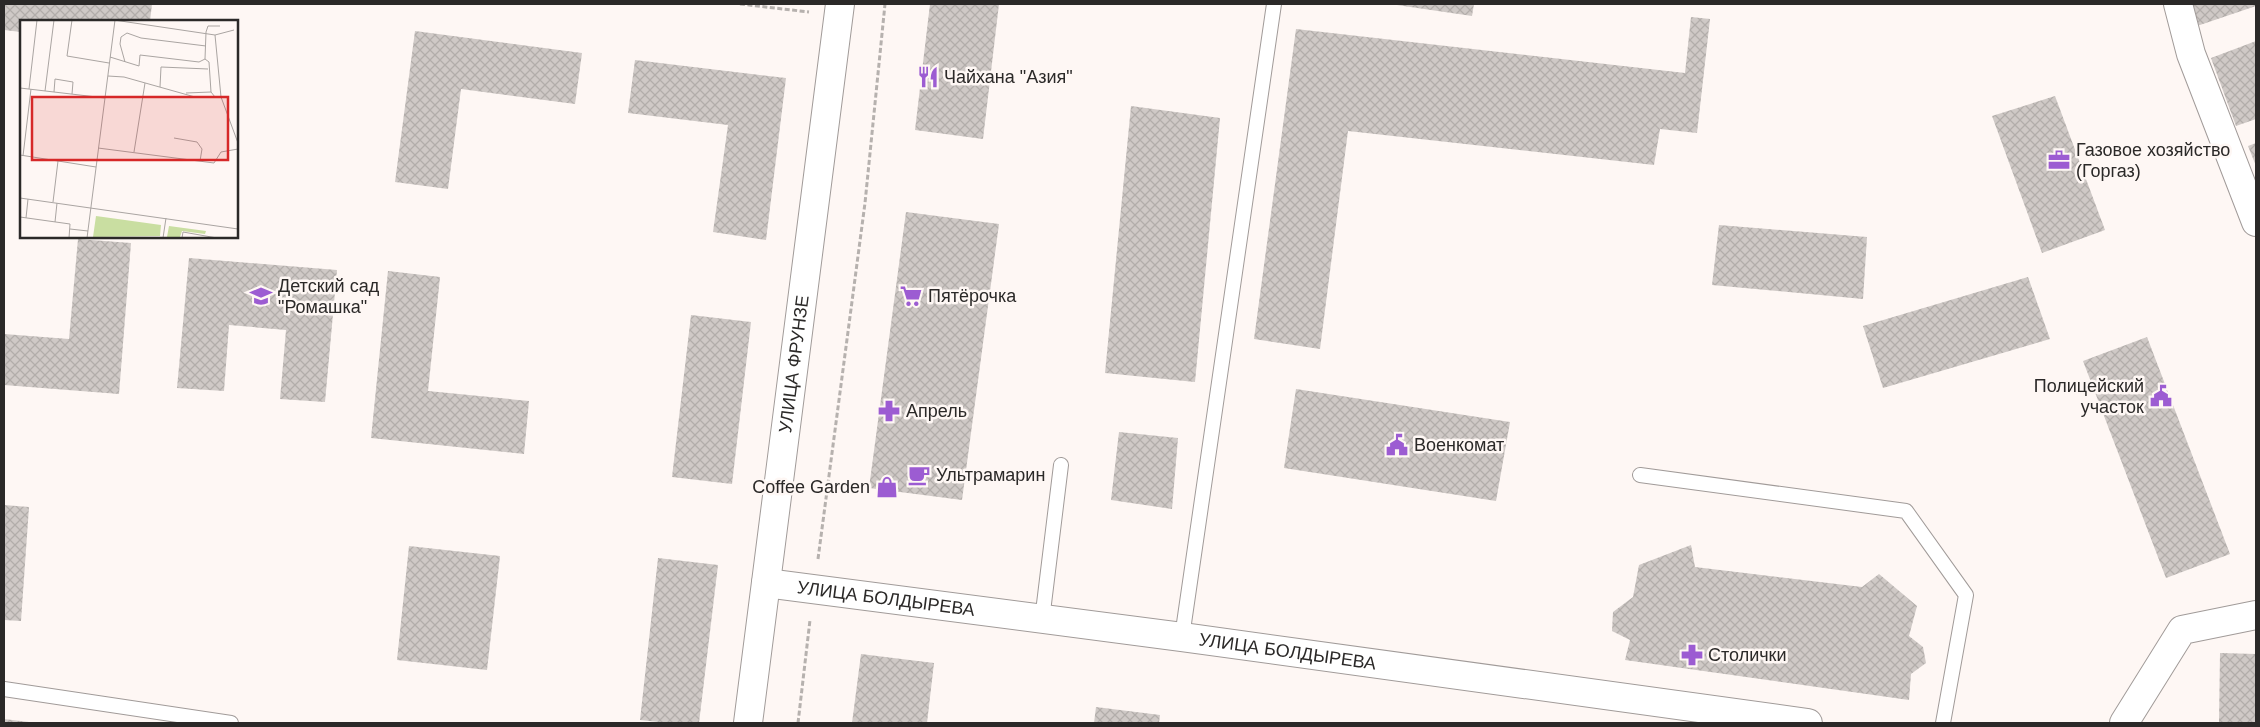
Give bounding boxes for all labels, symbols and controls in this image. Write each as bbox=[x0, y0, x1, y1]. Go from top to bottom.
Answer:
inset map bbox=[20, 20, 238, 238]
restaurant icon: Чайхана "Азия" bbox=[915, 64, 941, 90]
place label: Чайхана "Азия" bbox=[944, 67, 1073, 87]
place label: Газовое хозяйство (Горгаз) bbox=[2076, 140, 2230, 181]
office icon: Газовое хозяйство (Горгаз) bbox=[2046, 147, 2072, 173]
place label: Детский сад "Ромашка" bbox=[278, 276, 380, 317]
school or university icon: Детский сад "Ромашка" bbox=[248, 283, 274, 309]
supermarket icon: Пятёрочка bbox=[898, 283, 924, 309]
place label: Пятёрочка bbox=[928, 286, 1017, 306]
street label: УЛИЦА ФРУНЗЕ bbox=[775, 294, 813, 434]
place label: Полицейский участок bbox=[2034, 376, 2144, 417]
public building icon: Полицейский участок bbox=[2148, 383, 2174, 409]
pharmacy icon: Апрель bbox=[876, 398, 902, 424]
place label: Апрель bbox=[906, 401, 967, 421]
public building icon: Военкомат bbox=[1384, 432, 1410, 458]
place label: Военкомат bbox=[1414, 435, 1504, 455]
cafe icon: Ультрамарин bbox=[906, 462, 932, 488]
place label: Ультрамарин bbox=[936, 465, 1045, 485]
shop icon: Coffee Garden bbox=[874, 474, 900, 500]
place label: Coffee Garden bbox=[752, 477, 870, 497]
street label: УЛИЦА БОЛДЫРЕВА bbox=[796, 577, 976, 620]
street label: УЛИЦА БОЛДЫРЕВА bbox=[1198, 629, 1377, 674]
pharmacy icon: Столички bbox=[1679, 642, 1705, 668]
place label: Столички bbox=[1708, 645, 1787, 665]

